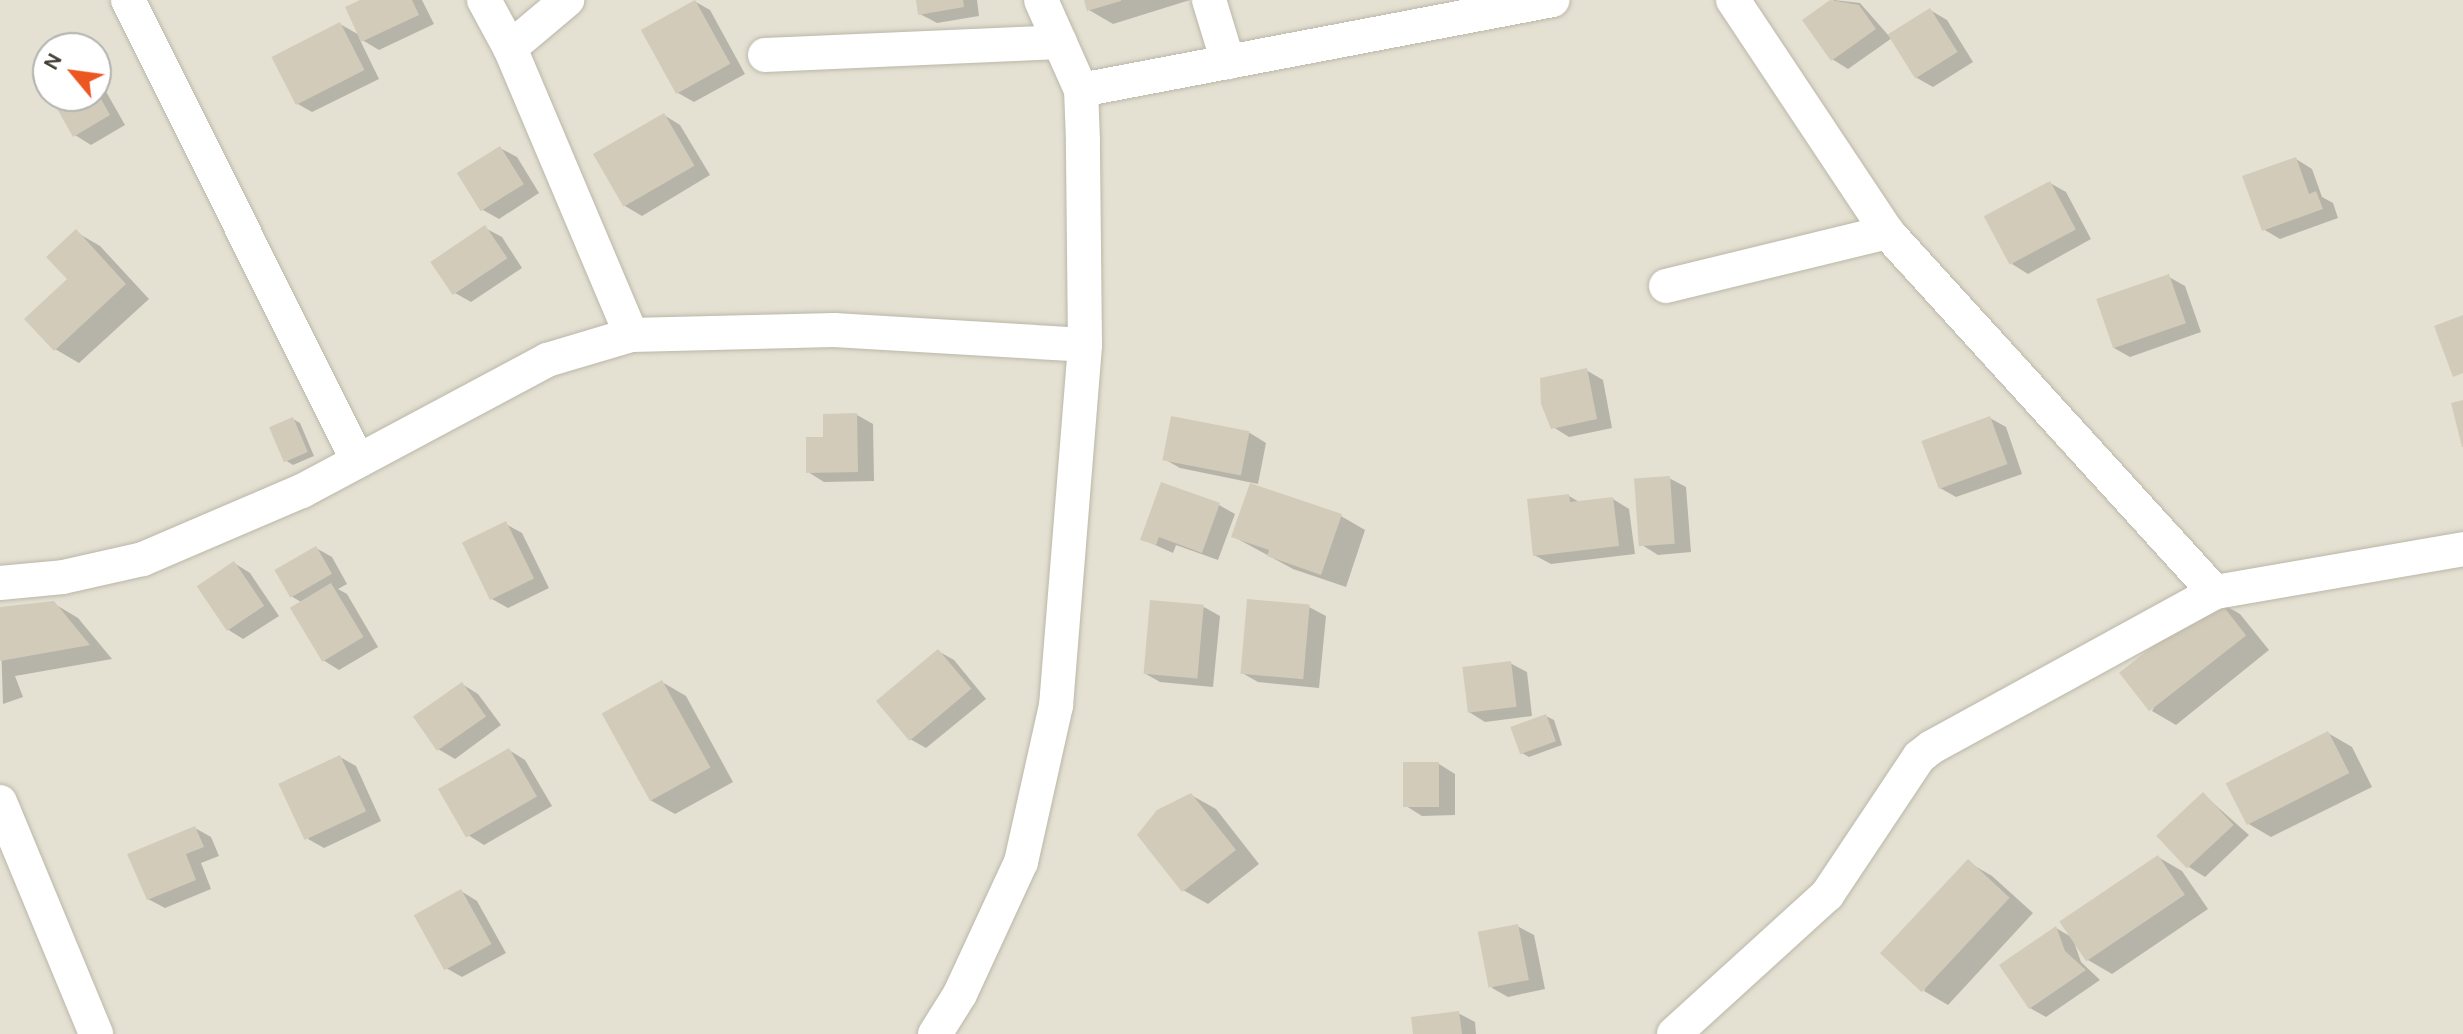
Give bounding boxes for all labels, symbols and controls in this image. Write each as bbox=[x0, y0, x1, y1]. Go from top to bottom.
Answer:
north arrow bbox=[32, 32, 112, 112]
text: N bbox=[38, 48, 68, 75]

